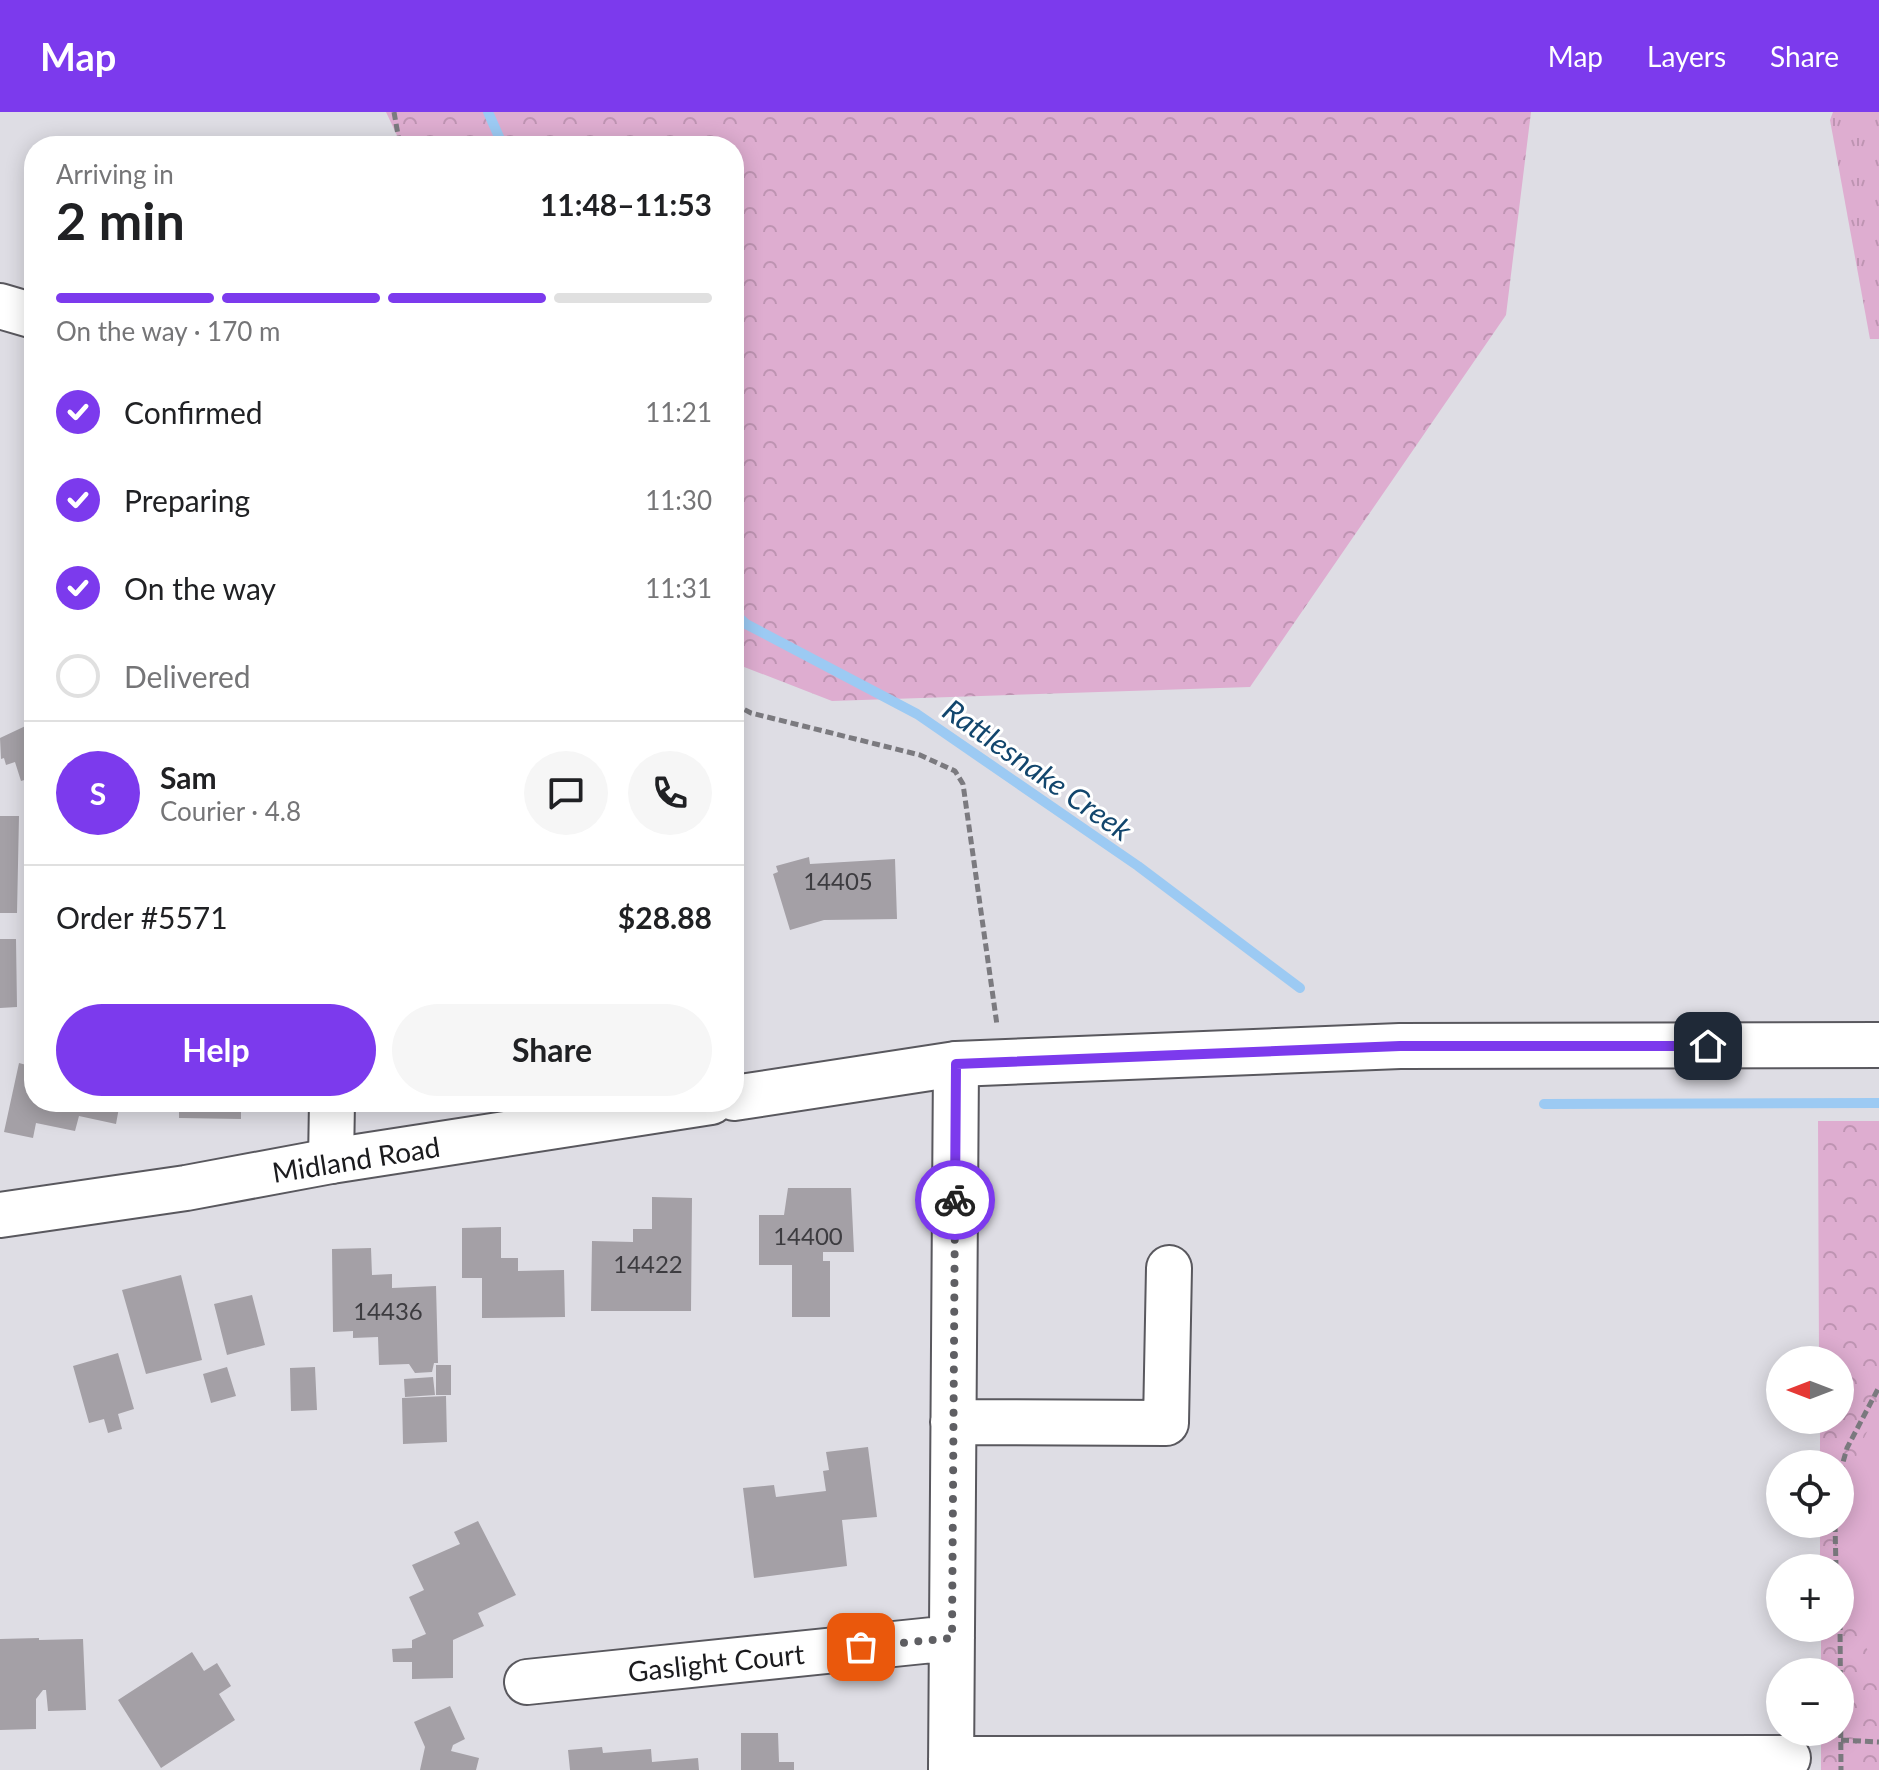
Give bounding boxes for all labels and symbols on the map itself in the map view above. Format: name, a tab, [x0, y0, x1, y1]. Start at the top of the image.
water label: Rattlesnake Creek	[937, 691, 1140, 848]
house number: 14405	[803, 866, 873, 895]
pin	[1674, 1012, 1742, 1080]
street label: Midland Road	[270, 1129, 442, 1189]
courier	[915, 1160, 995, 1240]
house number: 14400	[773, 1221, 843, 1250]
house number: 14422	[613, 1249, 683, 1278]
house number: 14436	[353, 1296, 423, 1325]
north arrow	[1766, 1346, 1854, 1434]
pin	[827, 1613, 895, 1681]
street label: Gaslight Court	[626, 1636, 806, 1688]

